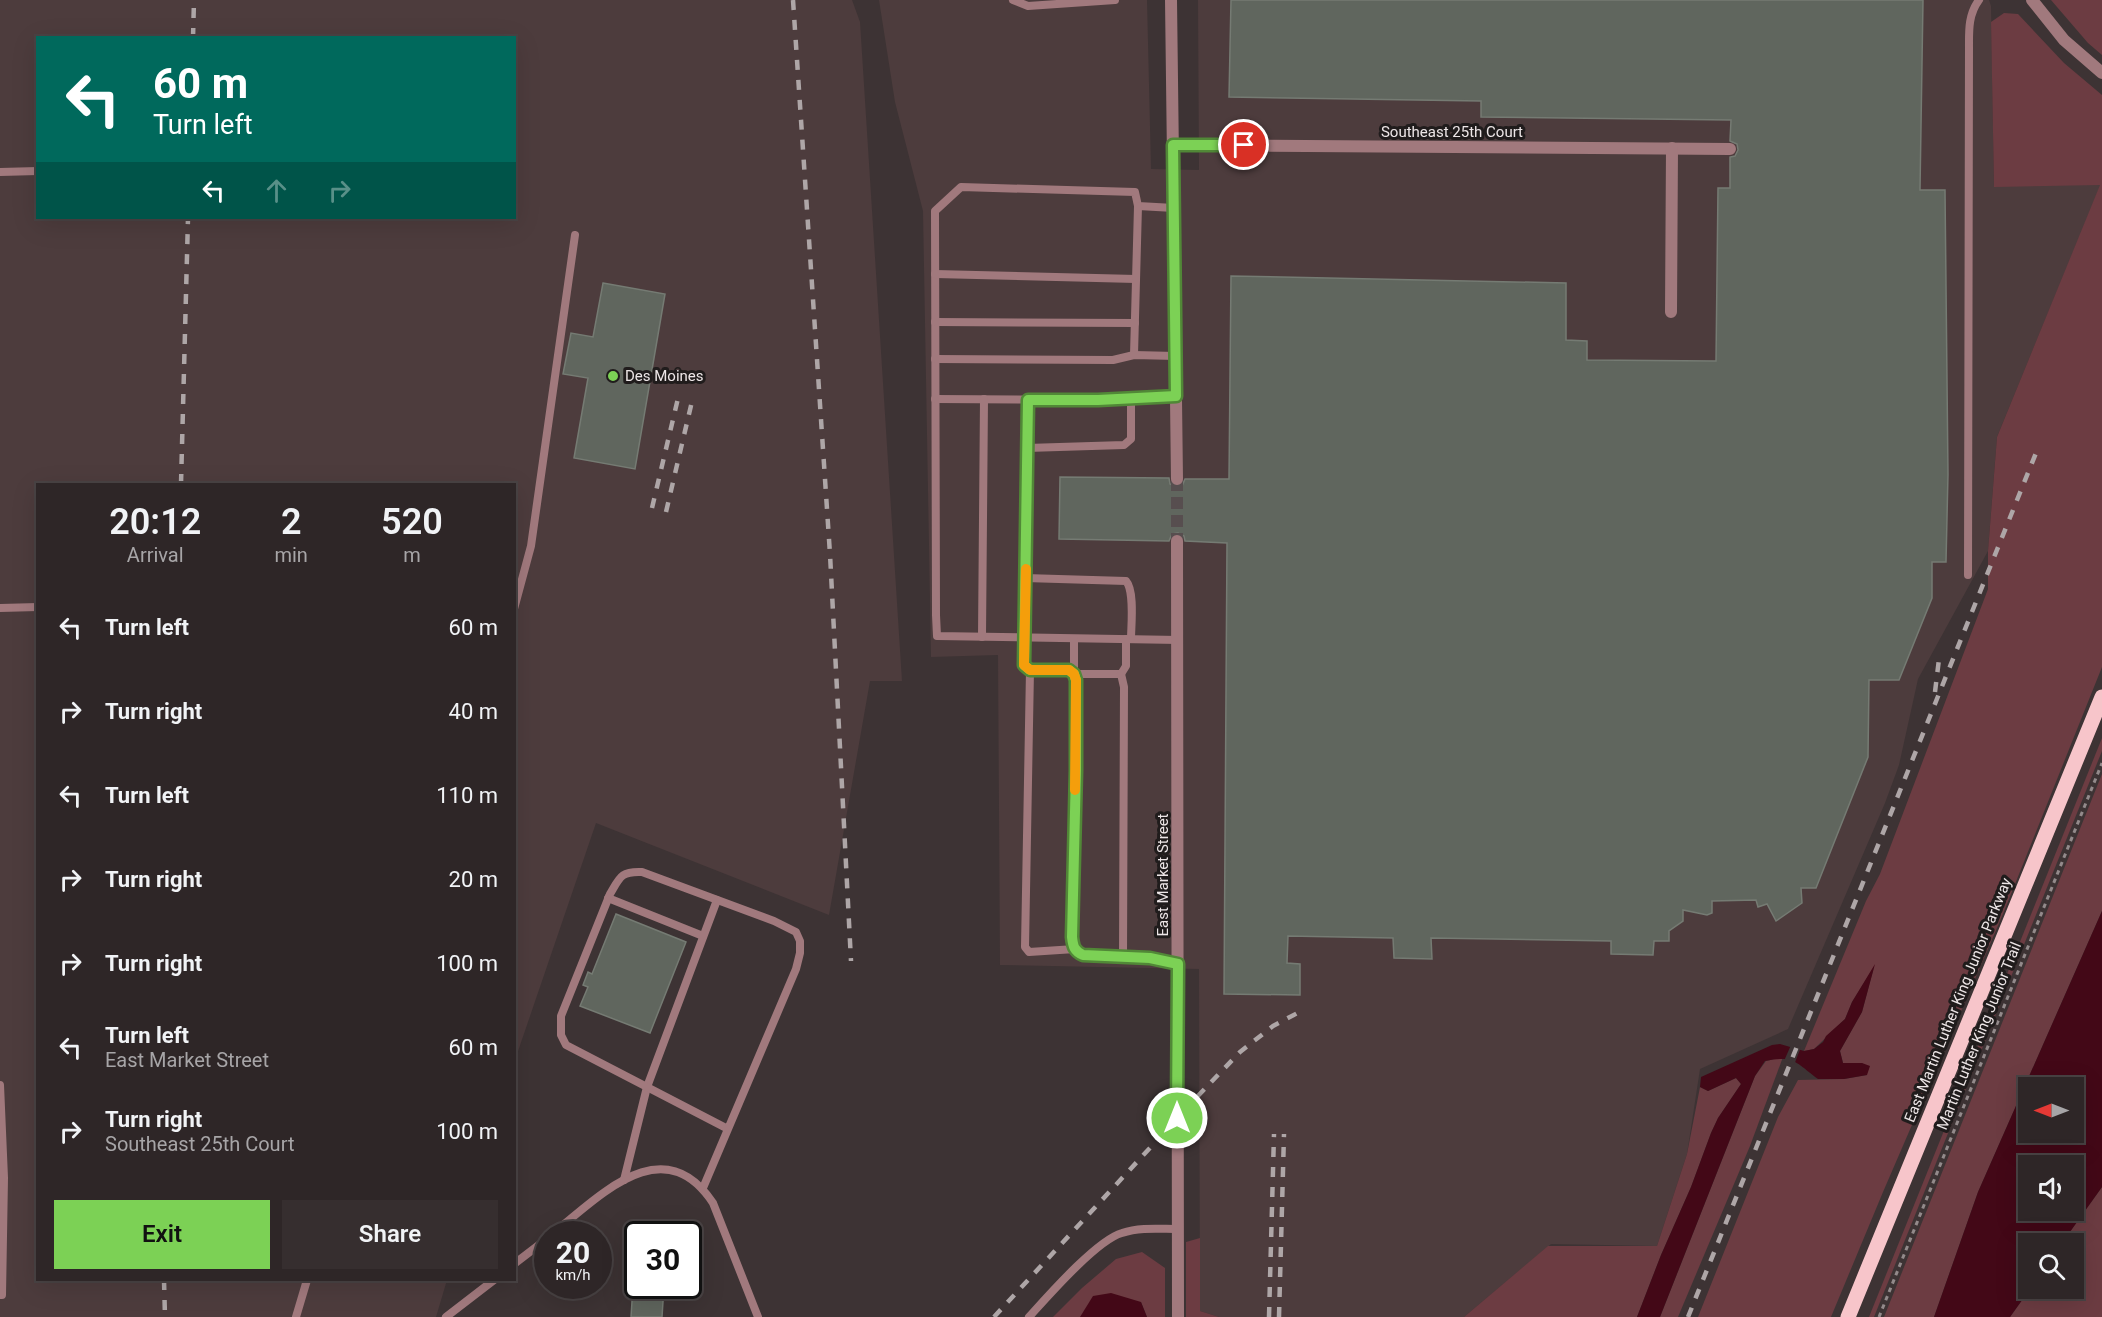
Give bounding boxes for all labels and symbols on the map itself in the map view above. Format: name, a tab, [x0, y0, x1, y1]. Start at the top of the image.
pin	[1218, 119, 1269, 170]
street label: Southeast 25th Court	[1381, 123, 1523, 141]
place label: Des Moines	[625, 367, 704, 385]
marker: Des Moines	[606, 369, 620, 383]
street label: East Market Street	[1154, 813, 1172, 937]
street label: East Martin Luther King Junior Parkway	[1901, 875, 2015, 1125]
street label: Martin Luther King Junior Trail	[1933, 939, 2025, 1133]
north arrow	[2018, 1077, 2084, 1143]
position arrow	[1145, 1086, 1209, 1150]
speed limit sign: 30	[624, 1221, 702, 1299]

